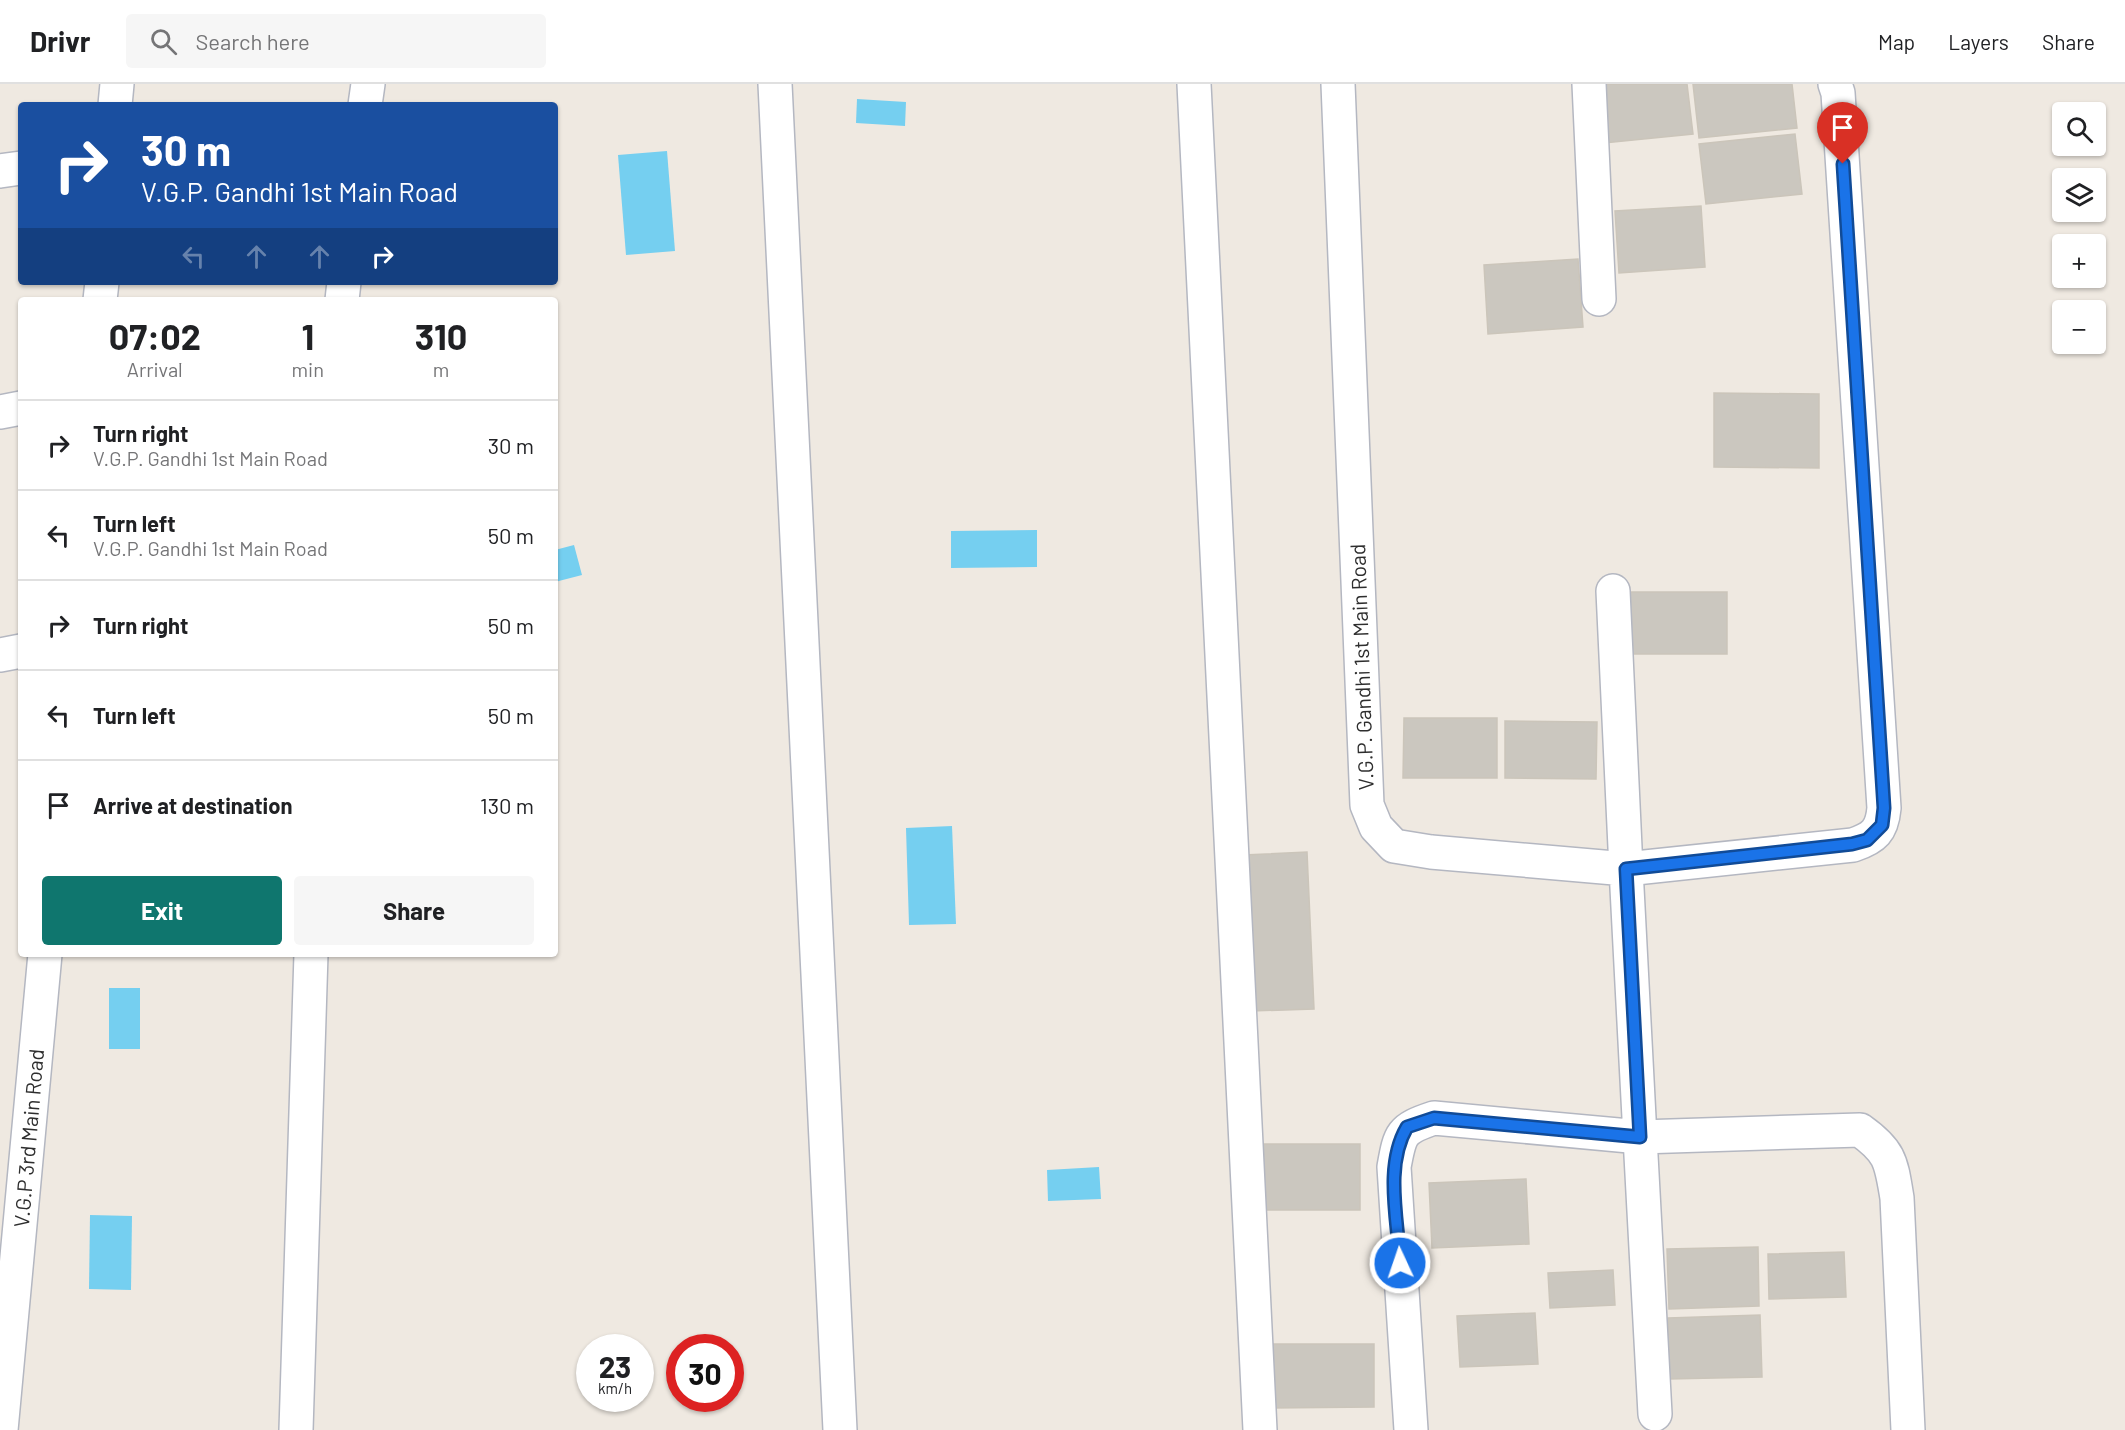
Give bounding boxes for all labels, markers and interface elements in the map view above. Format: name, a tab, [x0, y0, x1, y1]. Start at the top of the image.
search box	[126, 14, 546, 68]
text: Drivr	[30, 24, 90, 58]
icon: search	[147, 25, 180, 58]
text: Search here	[195, 28, 310, 54]
text: Map	[1878, 29, 1915, 54]
text: Layers	[1948, 29, 2009, 54]
text: Share	[2042, 29, 2095, 54]
pin	[1817, 102, 1868, 164]
map controls	[2052, 102, 2106, 354]
button: search	[2052, 102, 2106, 156]
icon: arrive	[1826, 111, 1859, 144]
text: 30 m	[141, 124, 231, 174]
icon: right	[42, 126, 120, 204]
button: layers	[2052, 168, 2106, 222]
text: V.G.P. Gandhi 1st Main Road	[141, 175, 458, 207]
button: +	[2052, 234, 2106, 288]
icon: left	[177, 240, 210, 273]
icon: ahead	[240, 240, 273, 273]
icon: ahead	[303, 240, 336, 273]
icon: right	[366, 240, 399, 273]
button: −	[2052, 300, 2106, 354]
text: 07:02	[109, 314, 201, 357]
text: 1	[301, 314, 314, 357]
text: 310	[415, 314, 467, 357]
text: Arrival	[127, 357, 183, 381]
text: min	[292, 357, 324, 381]
text: m	[433, 357, 449, 381]
text: Turn right	[93, 420, 188, 446]
icon: right	[42, 429, 75, 462]
text: 30 m	[488, 432, 534, 458]
text: V.G.P. Gandhi 1st Main Road	[93, 446, 328, 470]
text: Turn left	[93, 510, 176, 536]
icon: left	[42, 519, 75, 552]
text: 50 m	[488, 522, 534, 548]
text: V.G.P. Gandhi 1st Main Road	[93, 536, 328, 560]
street label: V.G.P. Gandhi 1st Main Road	[1344, 543, 1378, 791]
icon: right	[42, 609, 75, 642]
text: Turn right	[93, 612, 188, 638]
text: 50 m	[488, 612, 534, 638]
icon: left	[42, 699, 75, 732]
text: Turn left	[93, 702, 176, 728]
text: 50 m	[488, 702, 534, 728]
icon: arrive	[42, 789, 75, 822]
text: Arrive at destination	[93, 792, 292, 818]
text: 130 m	[480, 792, 534, 818]
button: Exit	[42, 876, 282, 945]
button: Share	[294, 876, 534, 945]
street label: V.G.P 3rd Main Road	[8, 1048, 48, 1228]
position arrow	[1368, 1231, 1432, 1295]
speed limit sign: 30	[666, 1334, 744, 1412]
text: 23	[599, 1348, 631, 1384]
text: km/h	[598, 1379, 632, 1397]

